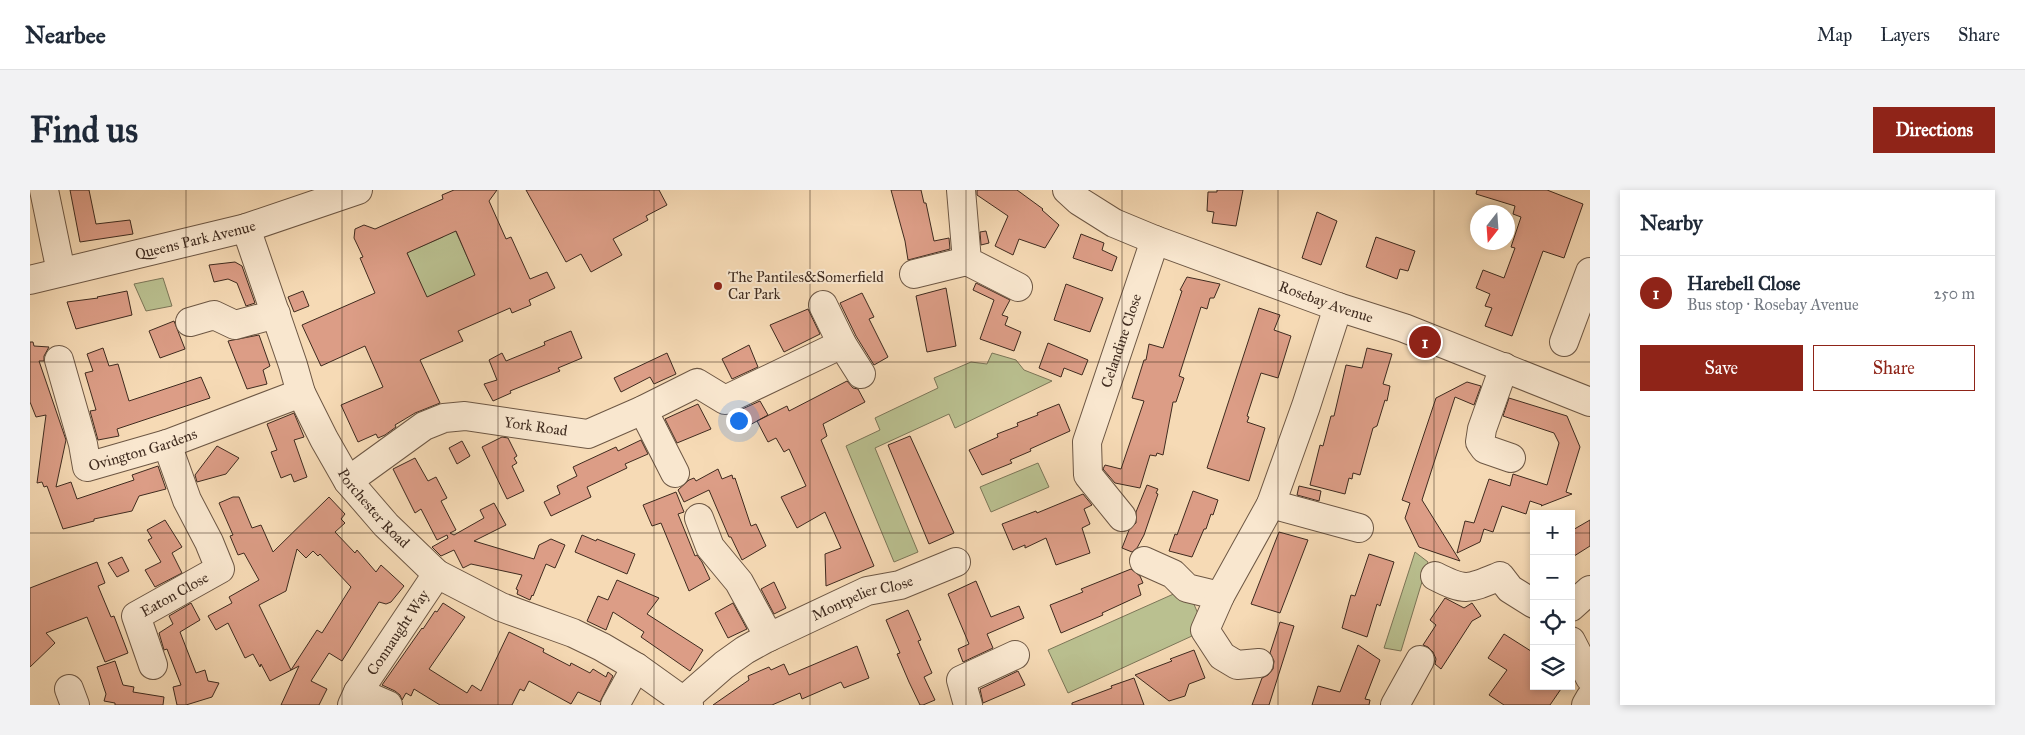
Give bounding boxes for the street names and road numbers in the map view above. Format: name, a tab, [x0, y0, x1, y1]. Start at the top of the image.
street label: Queens Park Avenue	[133, 216, 258, 263]
street label: Rosebay Avenue	[1277, 277, 1375, 327]
street label: Celandine Close	[1097, 291, 1145, 390]
street label: York Road	[503, 413, 569, 440]
street label: Ovington Gardens	[86, 424, 199, 475]
street label: Porchester Road	[334, 465, 414, 552]
street label: Eaton Close	[137, 568, 212, 621]
street label: Montpelier Close	[809, 572, 916, 625]
street label: Connaught Way	[363, 585, 433, 679]

